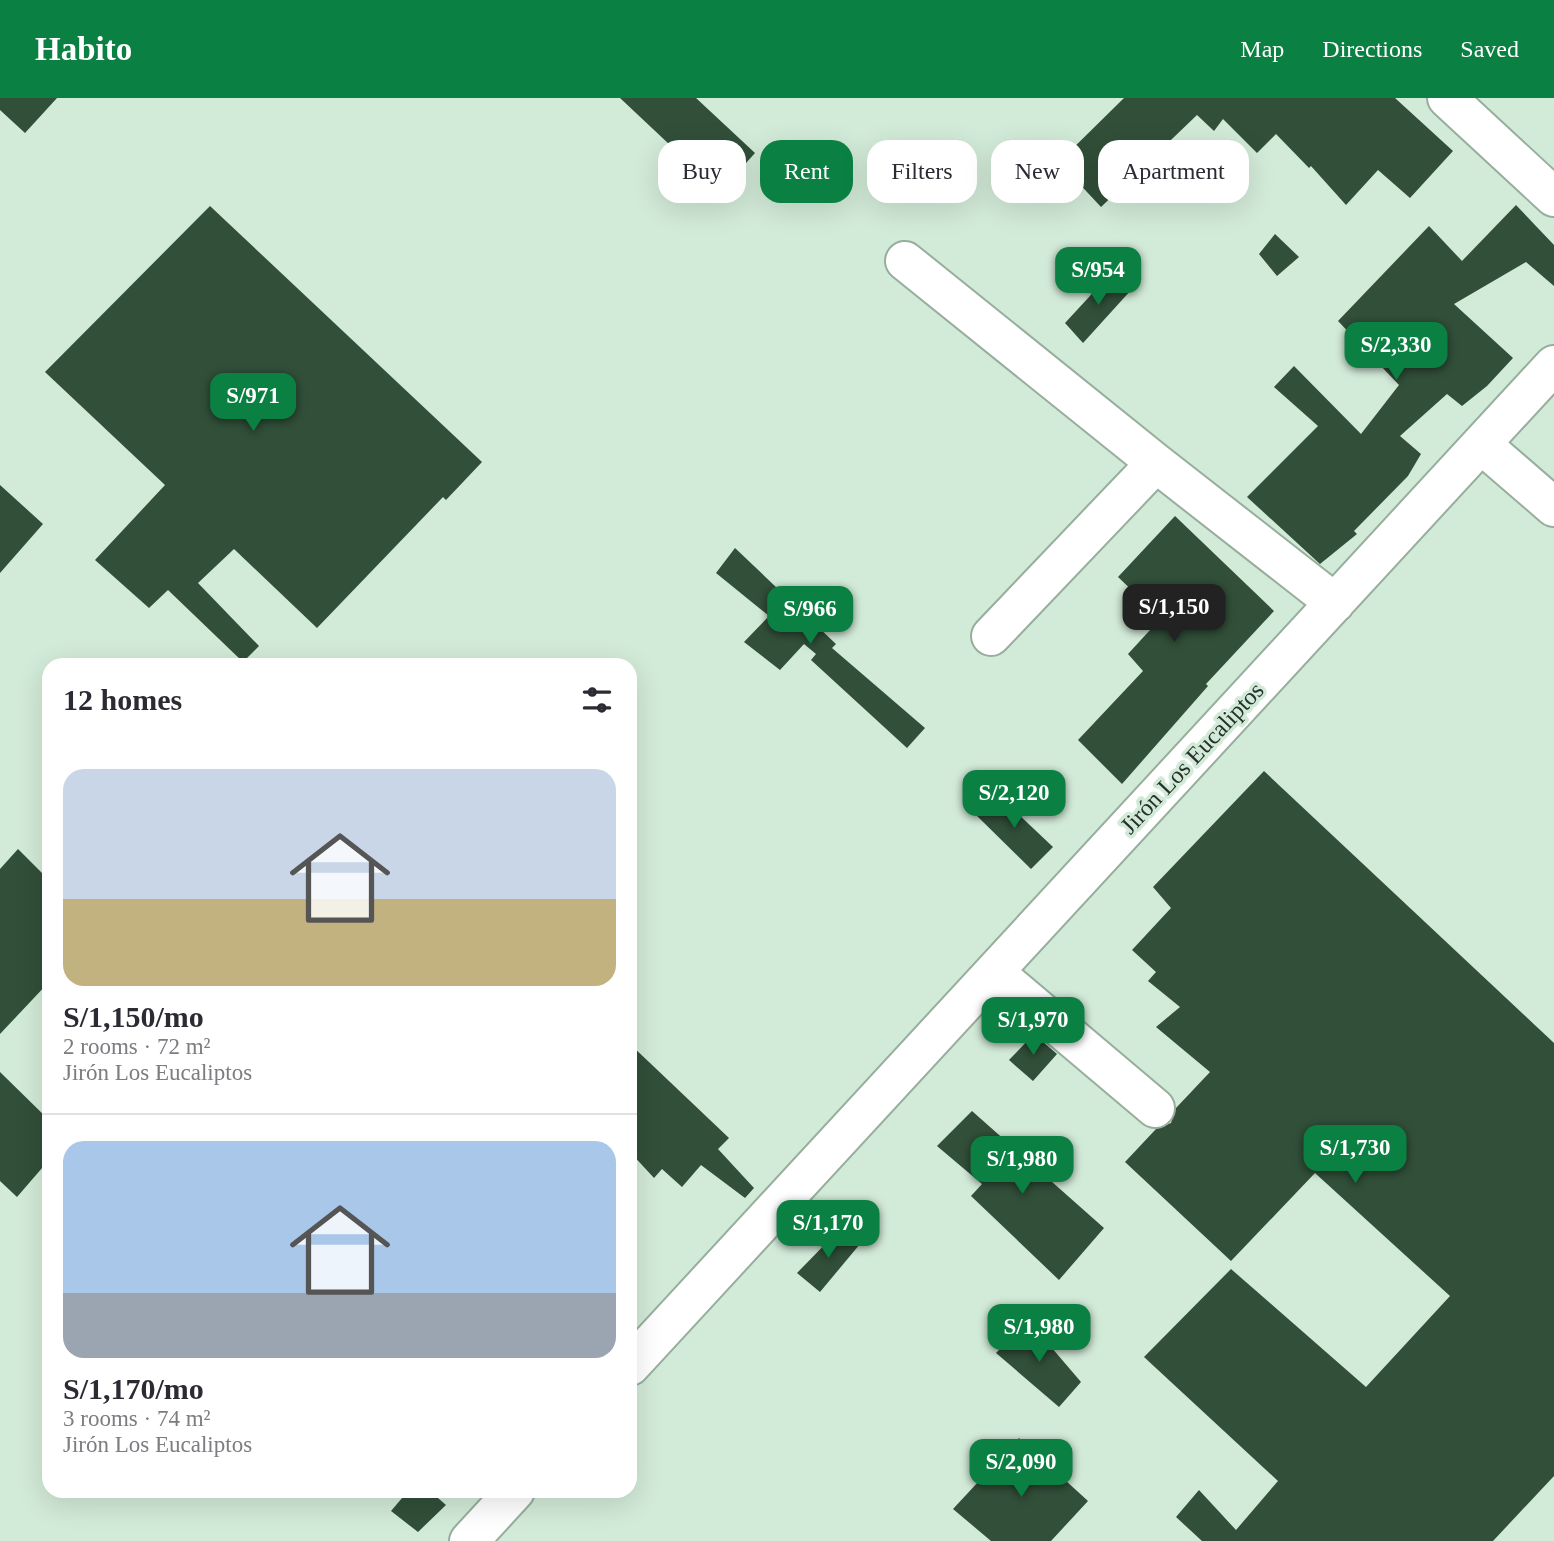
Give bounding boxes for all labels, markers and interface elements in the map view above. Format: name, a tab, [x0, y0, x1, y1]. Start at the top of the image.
text: Habito	[35, 31, 132, 67]
text: Map	[1240, 36, 1284, 62]
text: Directions	[1322, 36, 1422, 62]
text: Saved	[1460, 36, 1519, 62]
chip: Buy	[658, 140, 746, 203]
chip: Rent	[760, 140, 853, 203]
chip: Filters	[867, 140, 977, 203]
chip: New	[991, 140, 1084, 203]
chip: Apartment	[1098, 140, 1249, 203]
pin: S/954	[1049, 248, 1147, 307]
text: S/954	[1071, 257, 1125, 282]
pin: S/2,330	[1331, 322, 1461, 382]
text: S/2,330	[1361, 332, 1431, 357]
pin: S/971	[204, 374, 302, 433]
text: S/971	[226, 383, 280, 408]
pin: S/1,150	[1109, 584, 1239, 644]
pin: S/966	[761, 587, 859, 646]
text: S/1,150	[1139, 594, 1209, 619]
text: S/966	[783, 596, 837, 621]
street label: Jirón Los Eucaliptos	[1115, 677, 1269, 839]
icon: filters	[578, 681, 616, 719]
text: 12 homes	[63, 683, 182, 716]
pin: S/2,120	[949, 770, 1079, 830]
text: S/2,120	[979, 780, 1049, 805]
icon: home	[277, 815, 403, 941]
pin: S/1,970	[968, 998, 1098, 1057]
text: S/1,150/mo	[63, 1000, 204, 1033]
text: S/1,970	[998, 1007, 1068, 1032]
text: 2 rooms · 72 m²	[63, 1034, 210, 1059]
text: Jirón Los Eucaliptos	[63, 1060, 252, 1085]
pin: S/1,730	[1290, 1126, 1420, 1185]
text: S/1,730	[1320, 1135, 1390, 1160]
pin: S/1,980	[957, 1136, 1087, 1196]
text: S/1,980	[987, 1146, 1057, 1171]
icon: home	[277, 1187, 403, 1313]
pin: S/1,170	[763, 1200, 893, 1260]
text: S/1,170	[793, 1210, 863, 1235]
pin: S/1,980	[974, 1304, 1104, 1364]
text: S/1,980	[1004, 1314, 1074, 1339]
text: S/1,170/mo	[63, 1372, 204, 1405]
text: 3 rooms · 74 m²	[63, 1406, 210, 1431]
text: Jirón Los Eucaliptos	[63, 1432, 252, 1457]
pin: S/2,090	[956, 1440, 1086, 1499]
text: S/2,090	[986, 1449, 1056, 1474]

